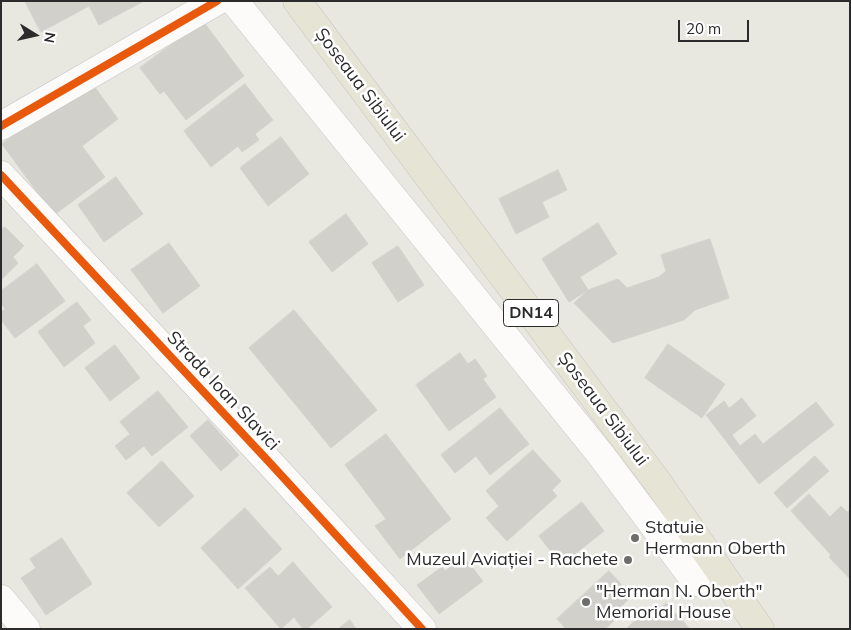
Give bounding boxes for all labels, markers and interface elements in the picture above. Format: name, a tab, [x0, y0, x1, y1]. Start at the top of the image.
north arrow	[10, 10, 60, 60]
scale bar	[681, 10, 752, 42]
text: 20 m	[686, 19, 721, 38]
street label: Șoseaua Sibiului	[310, 24, 410, 146]
text: N	[40, 31, 60, 44]
road number: DN14	[504, 300, 558, 326]
street label: Strada Ioan Slavici	[162, 327, 284, 455]
street label: Șoseaua Sibiului	[553, 348, 653, 470]
place label: Statuie Hermann Oberth	[645, 517, 786, 560]
marker: Statuie Hermann Oberth	[629, 532, 641, 544]
place label: Muzeul Aviației - Rachete	[406, 549, 618, 571]
marker: Muzeul Aviației - Rachete	[622, 554, 634, 566]
place label: "Herman N. Oberth" Memorial House	[596, 581, 763, 624]
marker: "Herman N. Oberth" Memorial House	[580, 596, 592, 608]

